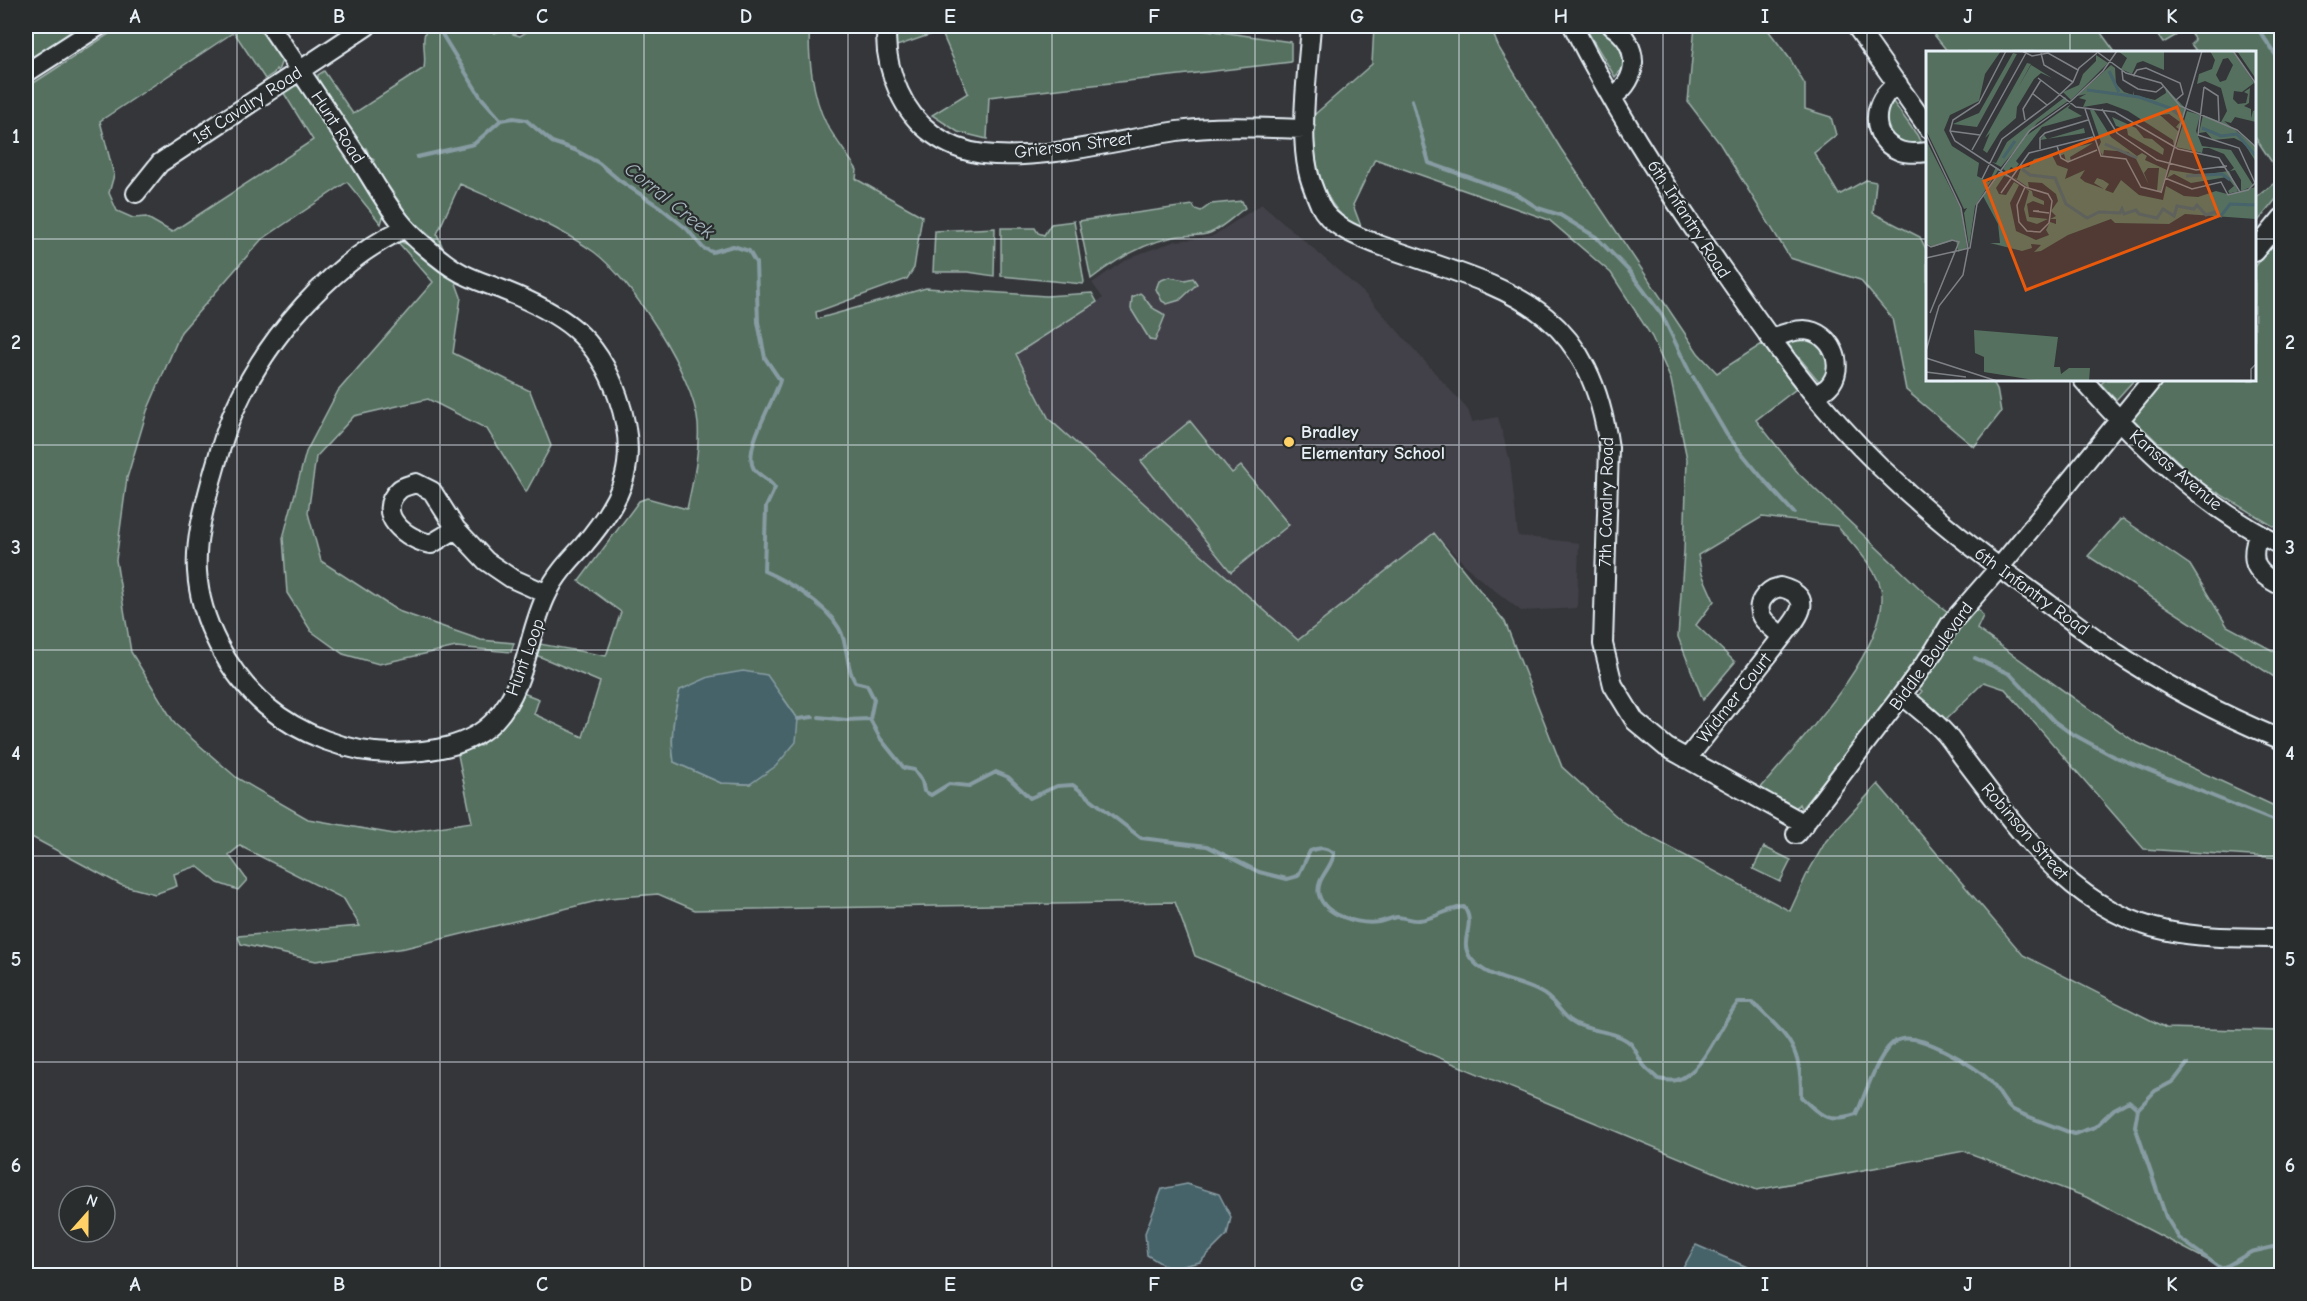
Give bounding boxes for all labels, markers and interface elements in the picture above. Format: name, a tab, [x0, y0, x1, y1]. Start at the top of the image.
text: A	[129, 5, 141, 28]
text: B	[333, 5, 345, 28]
text: C	[536, 5, 548, 28]
text: D	[740, 5, 752, 28]
text: E	[944, 5, 956, 28]
text: F	[1148, 5, 1160, 28]
text: G	[1350, 5, 1364, 28]
text: H	[1554, 5, 1568, 28]
text: I	[1761, 5, 1769, 28]
text: J	[1963, 5, 1973, 28]
text: K	[2166, 5, 2178, 28]
inset map	[1926, 51, 2256, 381]
street label: 1st Cavalry Road	[188, 62, 306, 149]
street label: Hunt Road	[306, 87, 369, 167]
text: 1	[12, 125, 20, 148]
text: 1	[2286, 125, 2294, 148]
street label: Grierson Street	[1013, 128, 1134, 163]
street label: 6th Infantry Road	[1643, 156, 1735, 282]
water label: Corral Creek	[620, 157, 719, 244]
text: 2	[11, 331, 21, 354]
text: 2	[2285, 331, 2295, 354]
place label: Bradley Elementary School	[1301, 422, 1445, 464]
street label: Kansas Avenue	[2125, 426, 2226, 515]
marker: Bradley Elementary School	[1282, 435, 1296, 449]
street label: 7th Cavalry Road	[1595, 437, 1618, 567]
text: 3	[11, 536, 21, 559]
text: 3	[2285, 536, 2295, 559]
street label: 6th Infantry Road	[1970, 543, 2093, 640]
street label: Biddle Boulevard	[1885, 598, 1978, 715]
street label: Hunt Loop	[502, 616, 549, 699]
street label: Widmer Court	[1693, 648, 1777, 747]
text: 4	[11, 742, 21, 765]
text: 4	[2285, 742, 2295, 765]
street label: Robinson Street	[1977, 779, 2073, 885]
text: 5	[11, 948, 21, 971]
text: 5	[2285, 948, 2295, 971]
text: 6	[11, 1154, 21, 1177]
text: 6	[2285, 1154, 2295, 1177]
north arrow	[57, 1184, 117, 1244]
text: N	[84, 1191, 100, 1211]
text: A	[129, 1273, 141, 1296]
text: B	[333, 1273, 345, 1296]
text: C	[536, 1273, 548, 1296]
text: D	[740, 1273, 752, 1296]
text: E	[944, 1273, 956, 1296]
text: F	[1148, 1273, 1160, 1296]
text: G	[1350, 1273, 1364, 1296]
text: H	[1554, 1273, 1568, 1296]
text: I	[1761, 1273, 1769, 1296]
text: J	[1963, 1273, 1973, 1296]
text: K	[2166, 1273, 2178, 1296]

